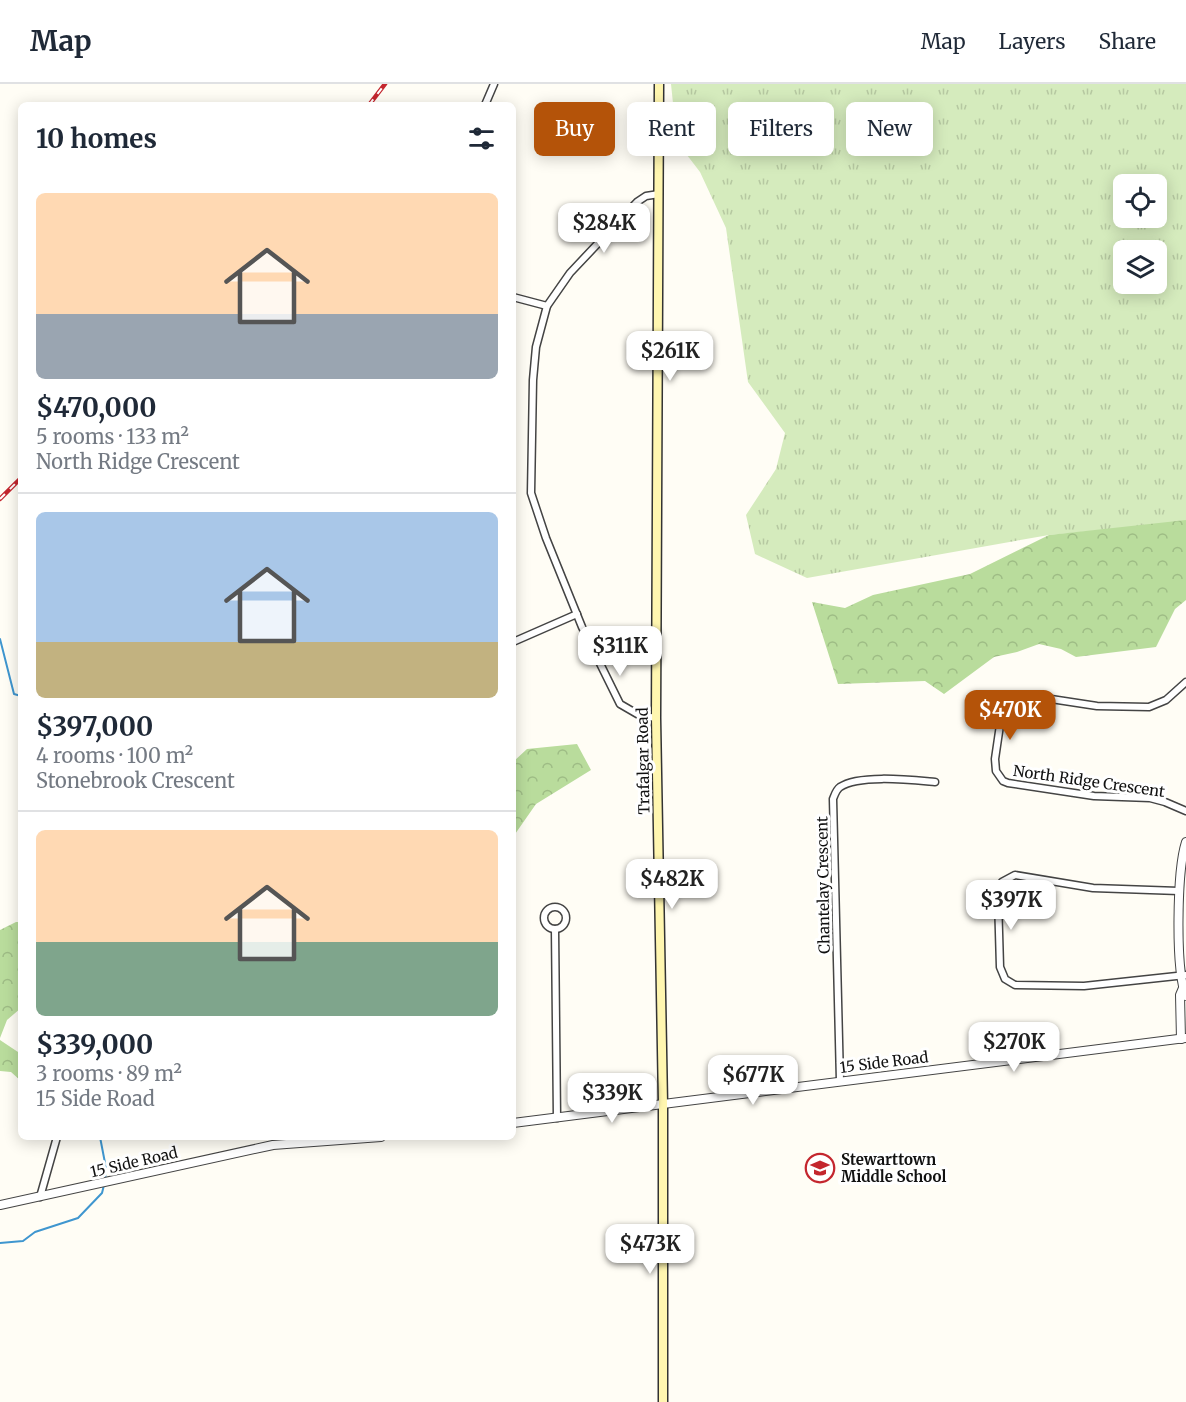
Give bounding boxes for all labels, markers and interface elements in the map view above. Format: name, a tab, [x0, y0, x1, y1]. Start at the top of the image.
text: Map	[30, 23, 92, 59]
text: Map	[921, 28, 966, 55]
text: Layers	[999, 28, 1066, 55]
text: Share	[1099, 28, 1156, 55]
chip: Buy	[534, 102, 615, 156]
chip: Rent	[627, 102, 716, 156]
chip: Filters	[728, 102, 834, 156]
chip: New	[846, 102, 933, 156]
text: 10 homes	[36, 122, 157, 155]
icon: filters	[465, 122, 498, 155]
map controls	[1113, 174, 1167, 294]
button: locate	[1113, 174, 1167, 228]
pin: $284K	[562, 203, 646, 254]
text: $284K	[572, 210, 636, 235]
icon: home	[213, 232, 321, 340]
button: layers	[1113, 240, 1167, 294]
pin: $261K	[628, 331, 712, 382]
text: $261K	[640, 338, 700, 363]
text: $470,000	[36, 391, 157, 424]
text: 5 rooms · 133 m²	[36, 424, 189, 449]
text: North Ridge Crescent	[36, 449, 240, 474]
icon: home	[213, 551, 321, 659]
pin: $311K	[578, 626, 662, 677]
text: $311K	[592, 633, 648, 658]
pin: $470K	[968, 690, 1052, 741]
text: $470K	[979, 697, 1041, 722]
street label: Trafalgar Road	[633, 707, 653, 815]
text: $397,000	[36, 710, 153, 743]
text: 4 rooms · 100 m²	[36, 743, 193, 768]
street label: North Ridge Crescent	[1012, 761, 1166, 801]
text: Stonebrook Crescent	[36, 768, 235, 793]
street label: Chantelay Crescent	[812, 816, 834, 954]
pin: $482K	[630, 859, 714, 910]
text: $482K	[640, 866, 704, 891]
icon: home	[213, 869, 321, 977]
pin: $397K	[969, 880, 1053, 931]
text: $397K	[980, 887, 1042, 912]
pin: $270K	[972, 1022, 1056, 1073]
text: $339,000	[36, 1028, 153, 1061]
text: $270K	[983, 1029, 1045, 1054]
street label: 15 Side Road	[839, 1047, 929, 1077]
pin: $677K	[711, 1055, 795, 1106]
text: 3 rooms · 89 m²	[36, 1061, 182, 1086]
text: $677K	[722, 1062, 784, 1087]
pin: $339K	[570, 1073, 654, 1124]
text: $339K	[582, 1080, 642, 1105]
text: 15 Side Road	[36, 1086, 155, 1111]
street label: 15 Side Road	[88, 1143, 180, 1181]
place label: Stewarttown Middle School	[841, 1150, 946, 1186]
school or university icon: Stewarttown Middle School	[804, 1152, 836, 1184]
pin: $473K	[608, 1224, 692, 1275]
text: $473K	[619, 1231, 681, 1256]

